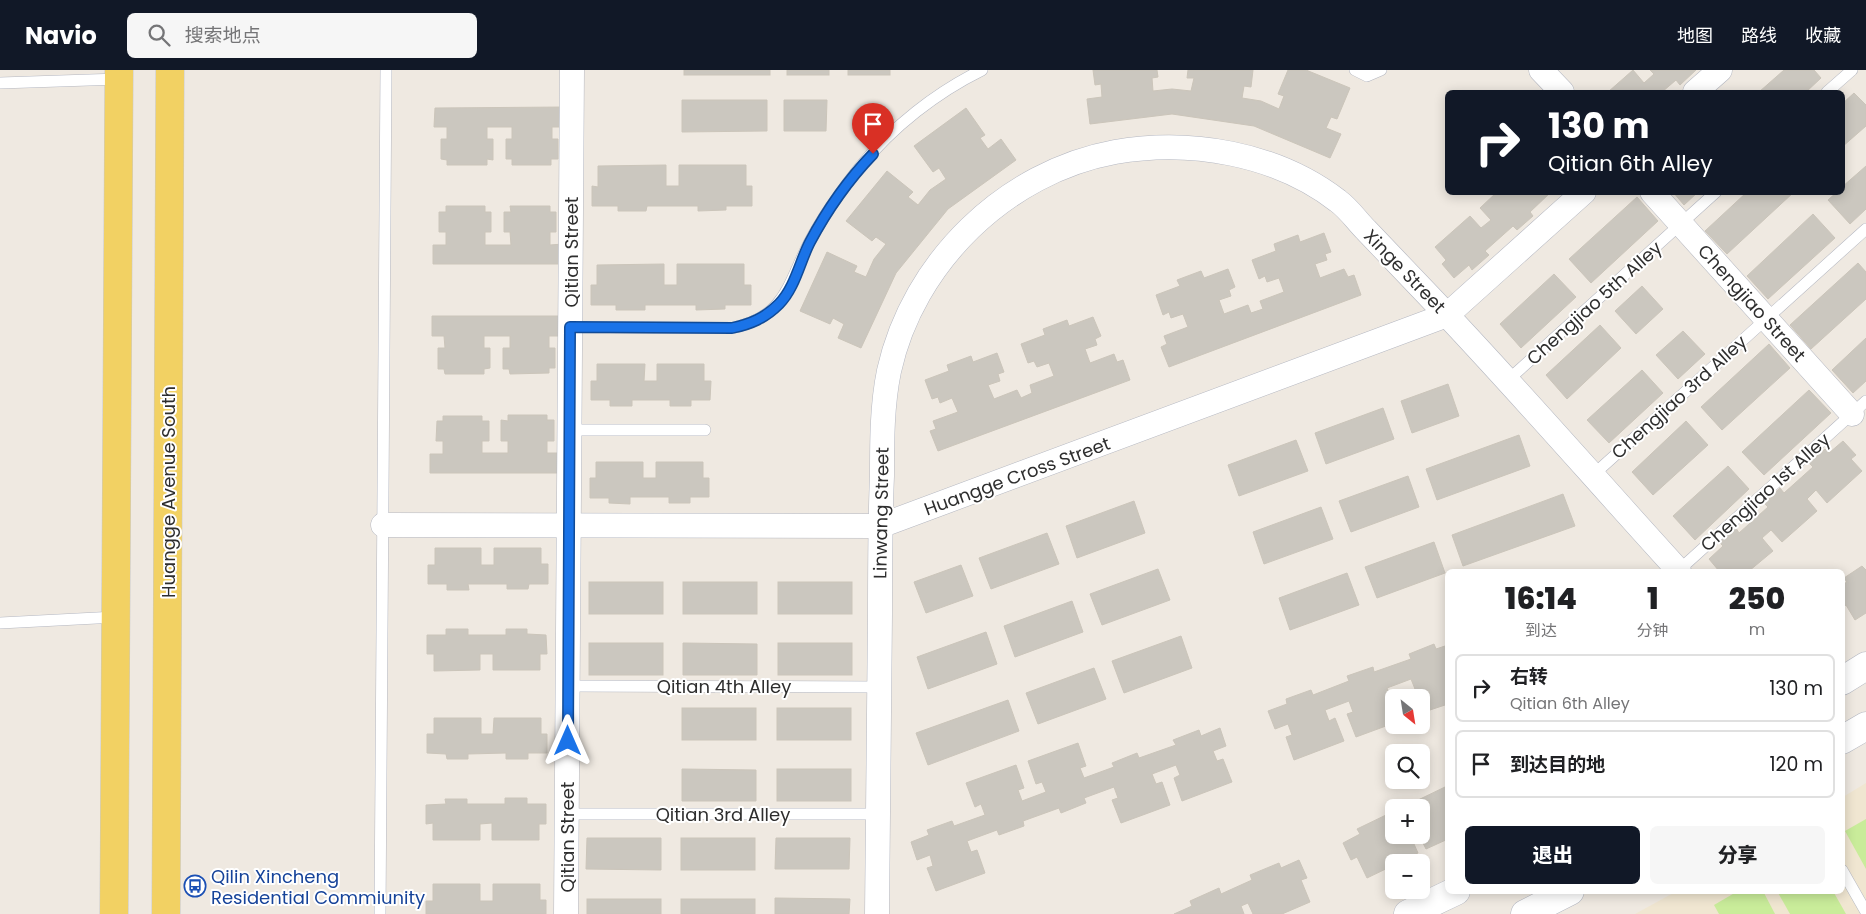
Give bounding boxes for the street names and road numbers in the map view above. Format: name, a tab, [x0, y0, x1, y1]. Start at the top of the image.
street label: Qitian Street	[559, 197, 584, 307]
street label: Xinge Street	[1359, 223, 1451, 319]
street label: Chengjiao 5th Alley	[1521, 235, 1667, 371]
street label: Chengjiao Street	[1692, 239, 1812, 367]
street label: Chengjiao 3rd Alley	[1606, 329, 1752, 465]
street label: Huangge Avenue South	[156, 386, 181, 598]
street label: Chengjiao 1st Alley	[1695, 427, 1835, 557]
street label: Huangge Cross Street	[920, 431, 1114, 521]
street label: Linwang Street	[867, 447, 895, 579]
street label: Qitian 4th Alley	[657, 674, 791, 699]
street label: Qitian Street	[555, 782, 580, 892]
street label: Qitian 3rd Alley	[656, 802, 790, 827]

